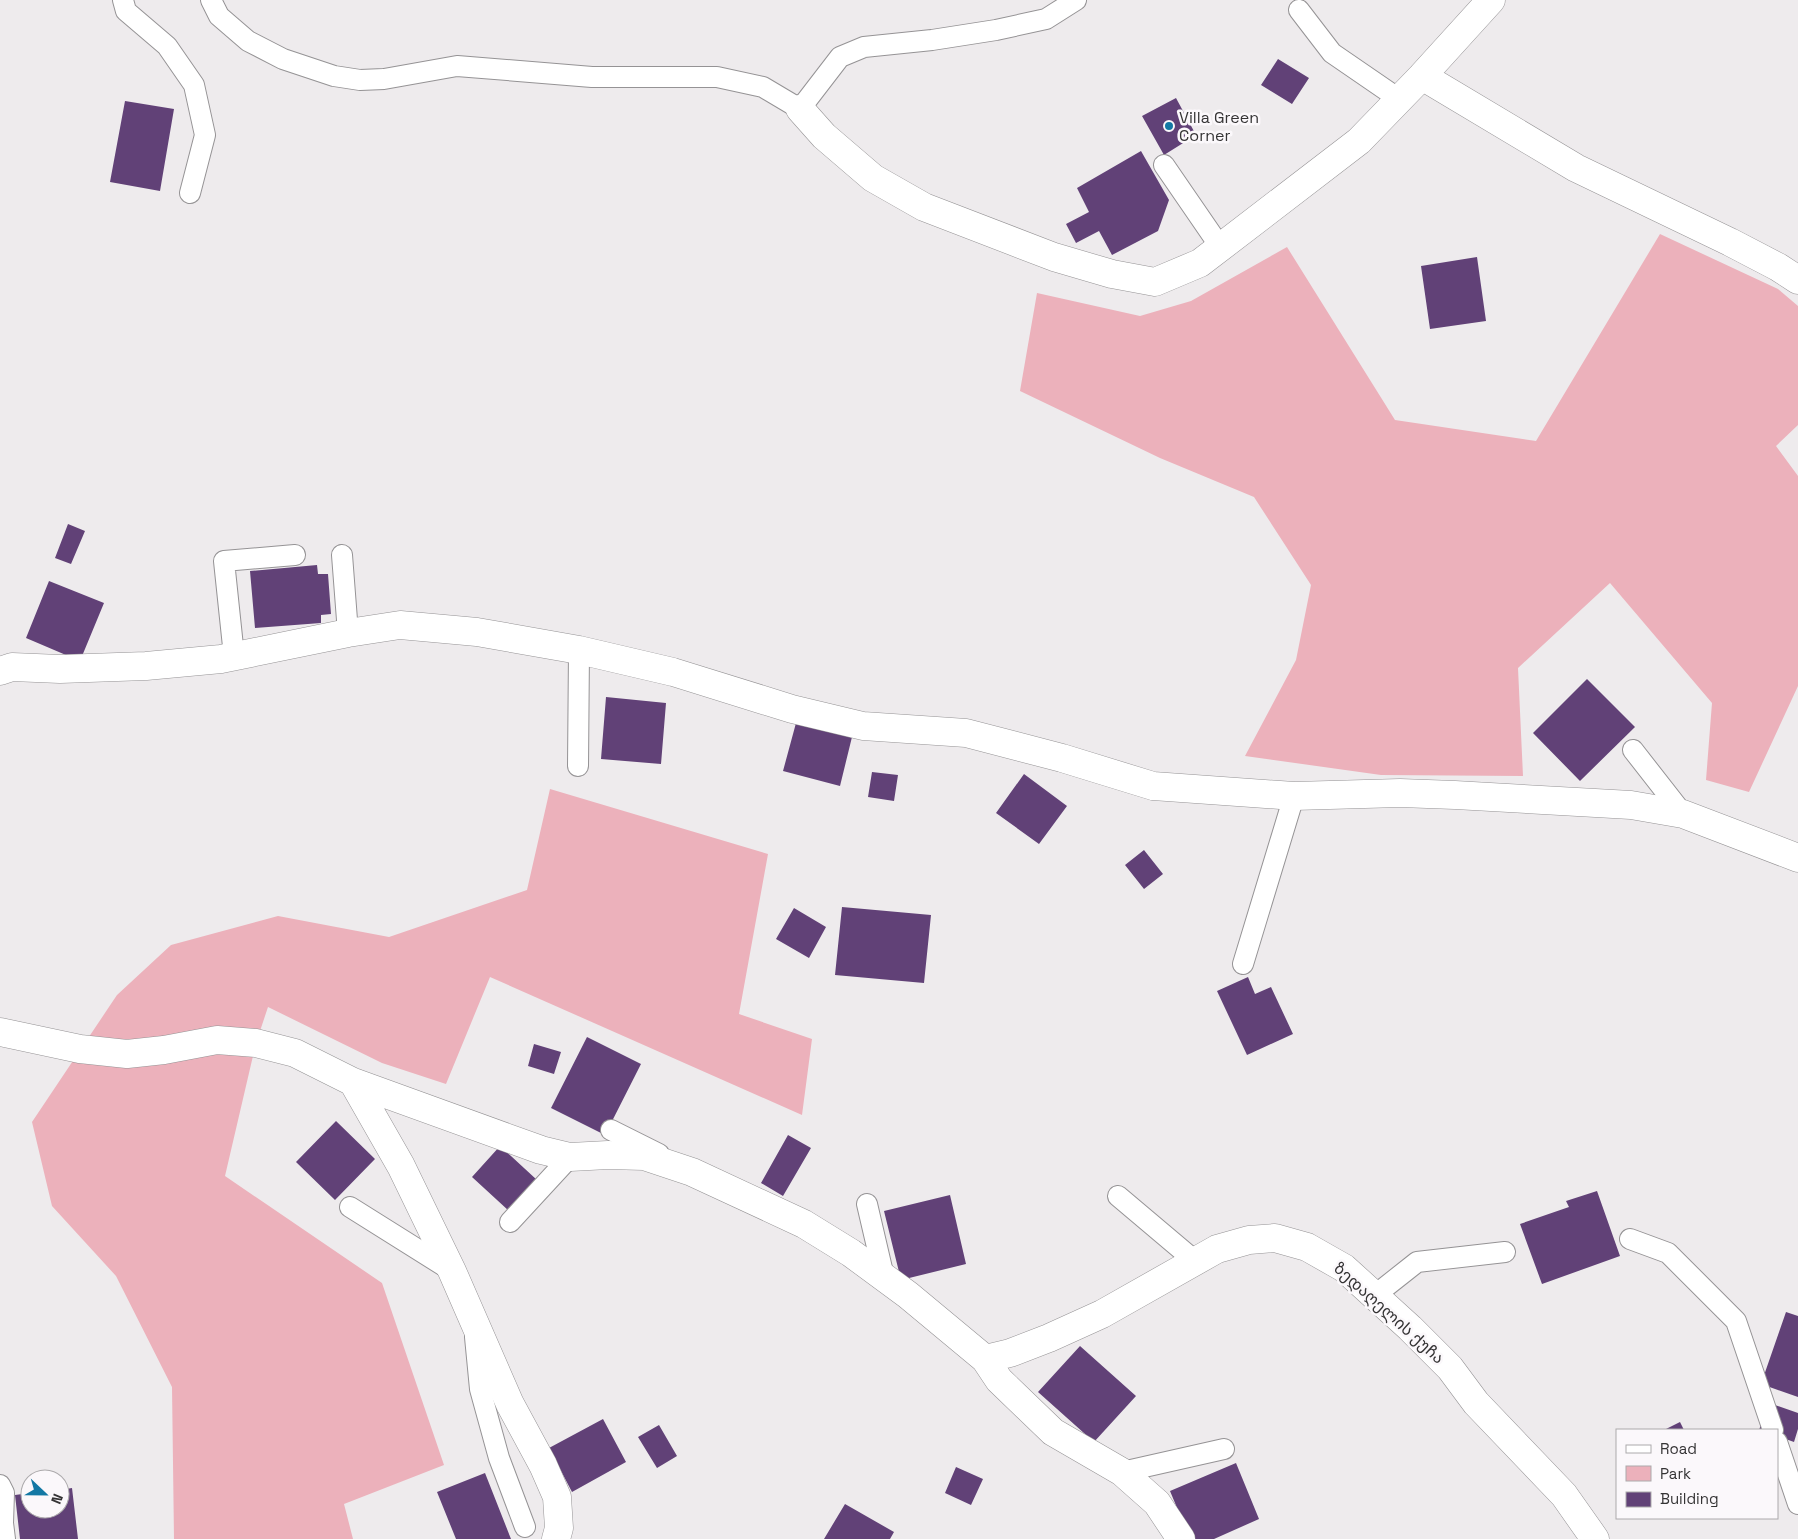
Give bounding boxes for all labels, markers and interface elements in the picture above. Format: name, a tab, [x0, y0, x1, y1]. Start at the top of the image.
place label: Villa Green Corner	[1179, 107, 1259, 146]
marker: Villa Green Corner	[1163, 120, 1175, 132]
street label: ზედაღელის ქუჩა	[1329, 1258, 1449, 1368]
legend	[1616, 1429, 1778, 1519]
text: Road	[1660, 1439, 1697, 1458]
text: Park	[1660, 1464, 1691, 1483]
north arrow	[20, 1469, 70, 1519]
text: Building	[1660, 1489, 1719, 1508]
text: N	[47, 1491, 67, 1507]

